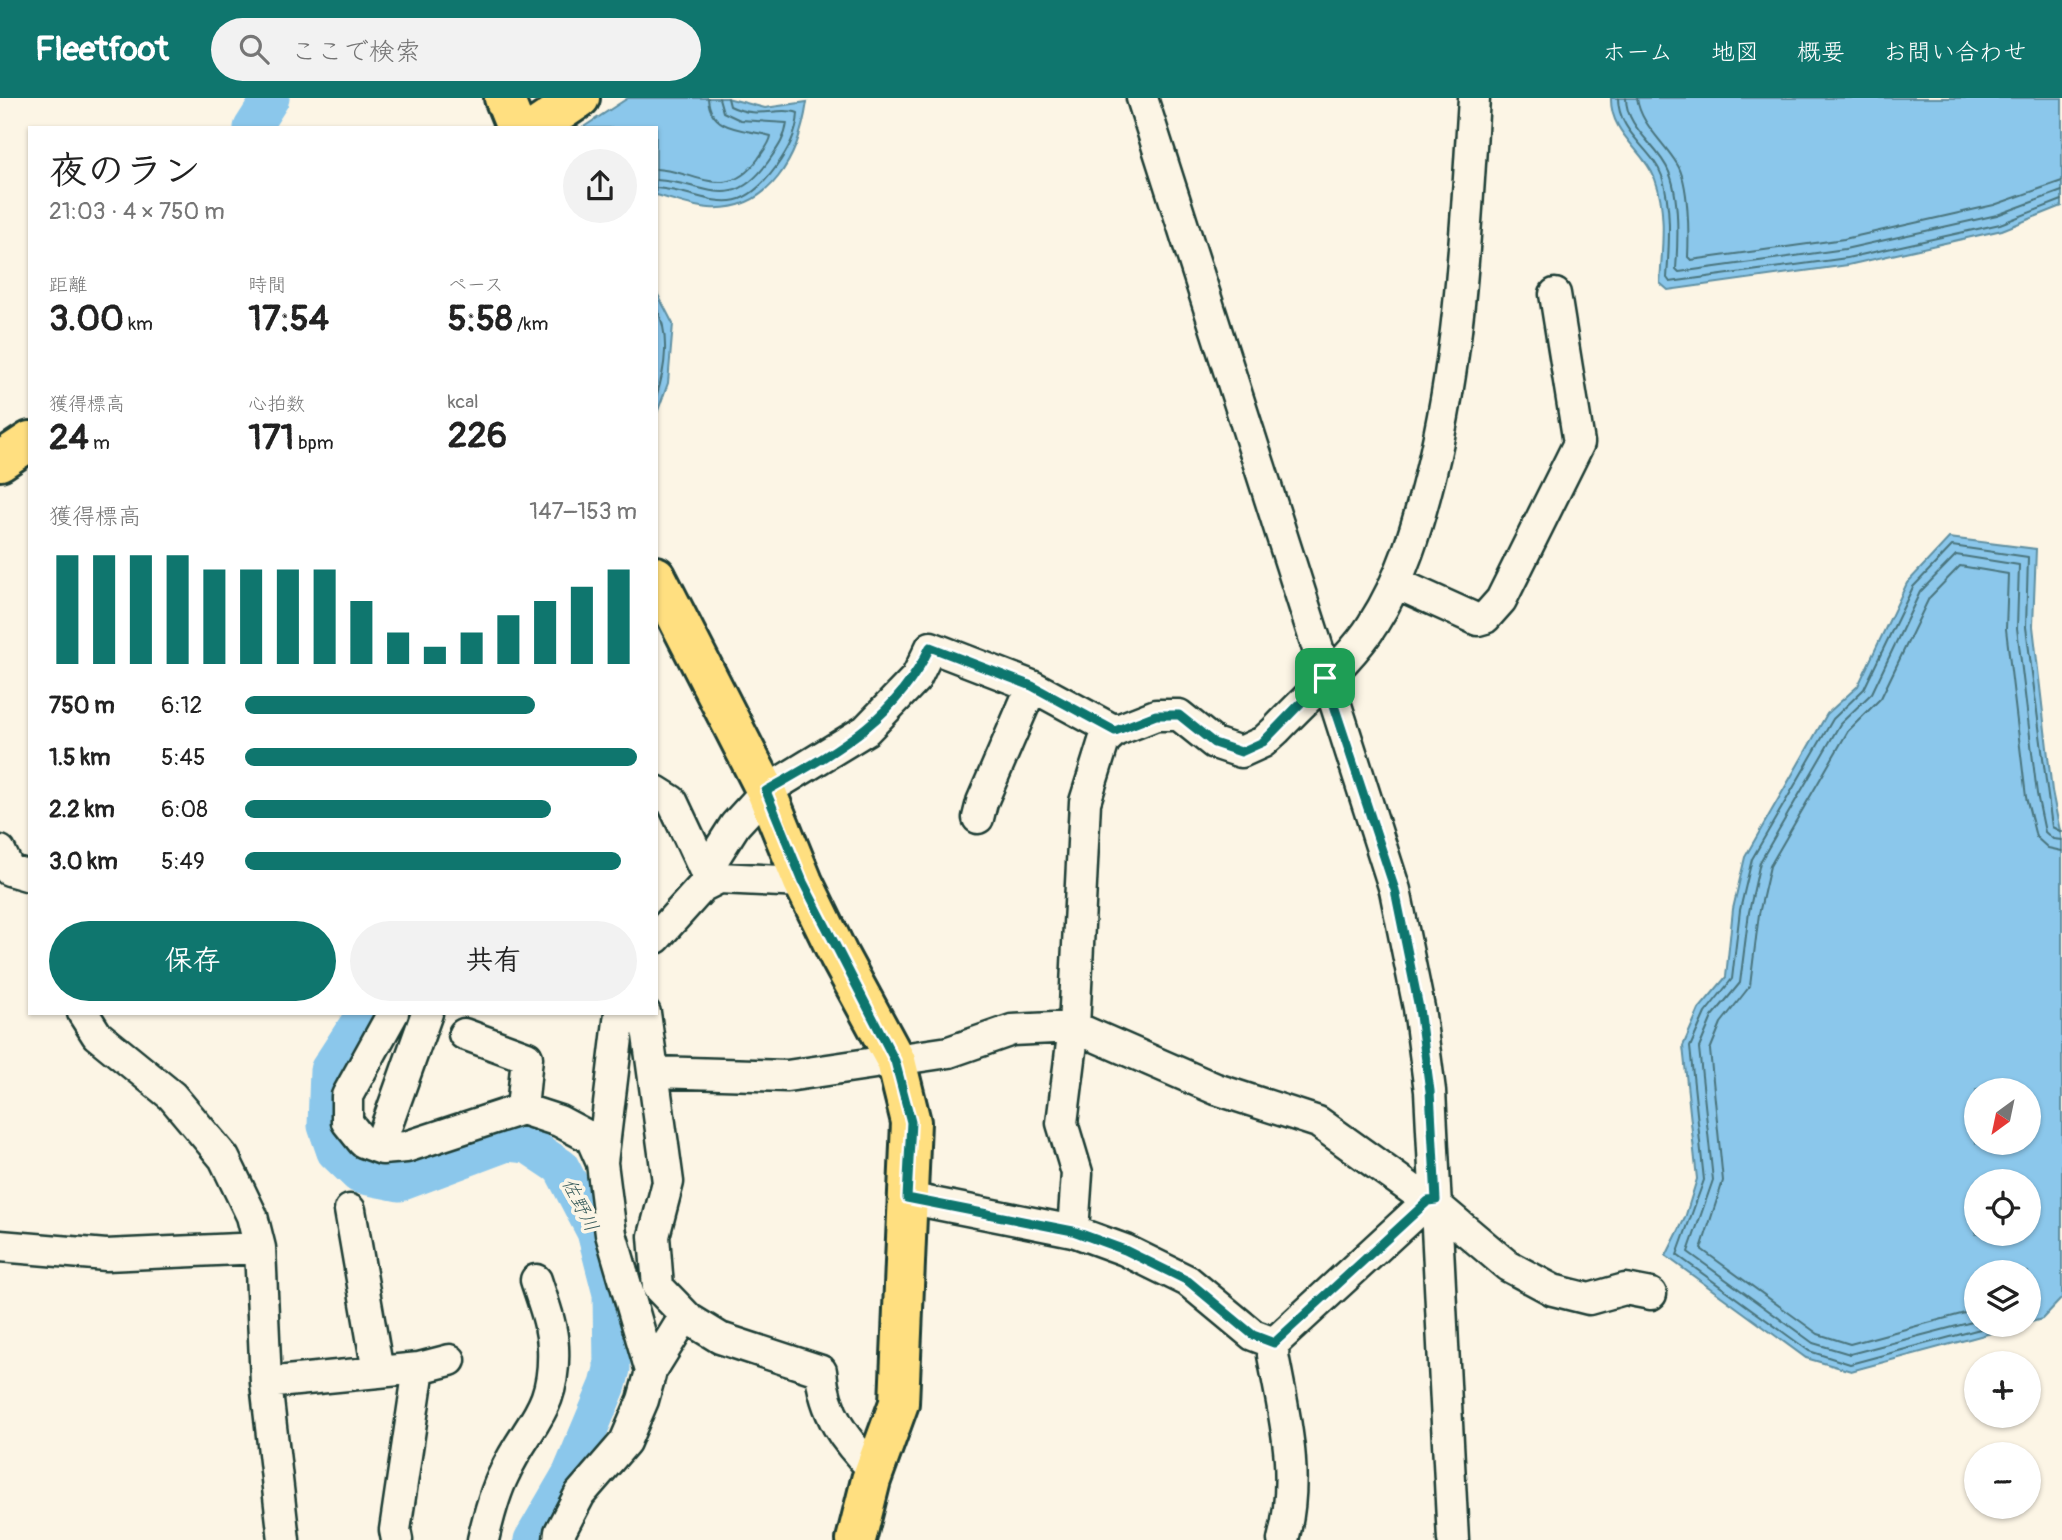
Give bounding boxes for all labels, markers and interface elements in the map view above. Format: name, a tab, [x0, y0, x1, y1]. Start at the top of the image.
search box	[211, 18, 701, 81]
text: Fleetfoot	[35, 29, 169, 70]
icon: search	[235, 30, 273, 68]
text: ここで検索	[291, 36, 421, 68]
text: ホーム	[1602, 38, 1673, 67]
text: 地図	[1711, 38, 1759, 67]
text: 概要	[1797, 38, 1845, 67]
text: お問い合わせ	[1883, 38, 2027, 67]
text: 夜のラン	[49, 147, 201, 195]
button: share	[563, 149, 637, 223]
text: 21:03 · 4 × 750 m	[49, 197, 225, 226]
text: 距離	[49, 273, 87, 297]
text: 時間	[248, 273, 286, 297]
text: ペース	[448, 273, 504, 297]
text: 3.00	[49, 297, 124, 341]
text: 17:54	[248, 297, 329, 341]
text: 5:58	[448, 297, 513, 341]
text: km	[124, 312, 153, 336]
text: /km	[513, 312, 548, 336]
text: kcal	[448, 390, 479, 414]
text: 獲得標高	[49, 392, 125, 416]
text: 心拍数	[248, 392, 305, 416]
text: 226	[448, 414, 507, 458]
text: 24	[49, 416, 89, 460]
text: 171	[248, 416, 294, 460]
text: m	[89, 431, 110, 455]
text: bpm	[294, 431, 334, 455]
text: 147–153 m	[529, 497, 637, 526]
text: 獲得標高	[49, 502, 141, 531]
pin	[1295, 648, 1355, 708]
icon: arrive	[1306, 659, 1344, 697]
text: 750 m	[49, 691, 115, 720]
text: 6:12	[161, 691, 202, 720]
text: 1.5 km	[49, 743, 111, 772]
text: 5:45	[161, 743, 205, 772]
text: 2.2 km	[49, 795, 115, 824]
text: 6:08	[161, 795, 208, 824]
text: 3.0 km	[49, 847, 118, 876]
text: 5:49	[161, 847, 205, 876]
button: 保存	[49, 921, 336, 1001]
button: 共有	[350, 921, 637, 1001]
north arrow	[1964, 1078, 2040, 1155]
map controls	[1964, 1078, 2041, 1519]
button: locate	[1964, 1169, 2041, 1246]
water label: 佐野川	[556, 1174, 604, 1236]
button: layers	[1964, 1260, 2041, 1337]
button: +	[1964, 1351, 2041, 1428]
button: −	[1964, 1442, 2041, 1519]

